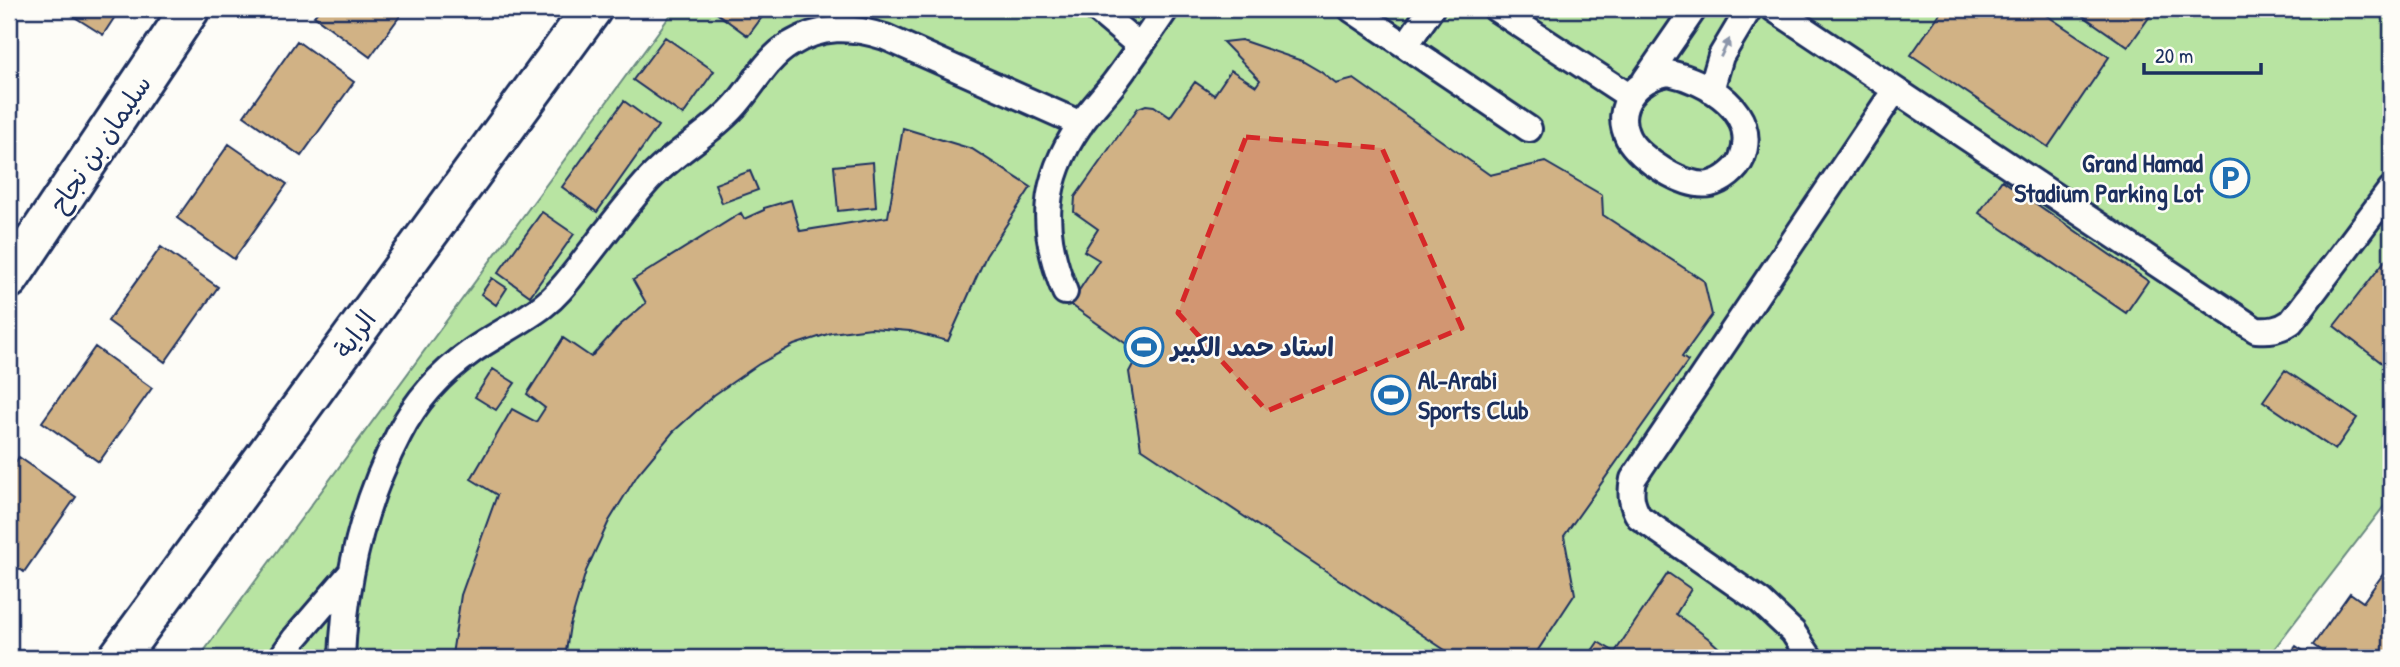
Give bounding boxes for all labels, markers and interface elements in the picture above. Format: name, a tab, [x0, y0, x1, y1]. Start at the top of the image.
scale bar	[2144, 32, 2262, 76]
one-way arrow	[1719, 37, 1731, 58]
text: 20 m	[2155, 41, 2193, 70]
street label: سليمان بن نجاح	[40, 68, 159, 220]
place label: Grand Hamad Stadium Parking Lot	[2014, 145, 2204, 211]
parking icon: Grand Hamad Stadium Parking Lot	[2209, 157, 2251, 199]
street label: الراية	[325, 303, 384, 365]
sports icon: استاد حمد الكبير	[1123, 326, 1165, 368]
place label: استاد حمد الكبير	[1168, 329, 1334, 364]
place label: Al-Arabi Sports Club	[1418, 362, 1529, 428]
sports icon: Al-Arabi Sports Club	[1370, 374, 1412, 416]

